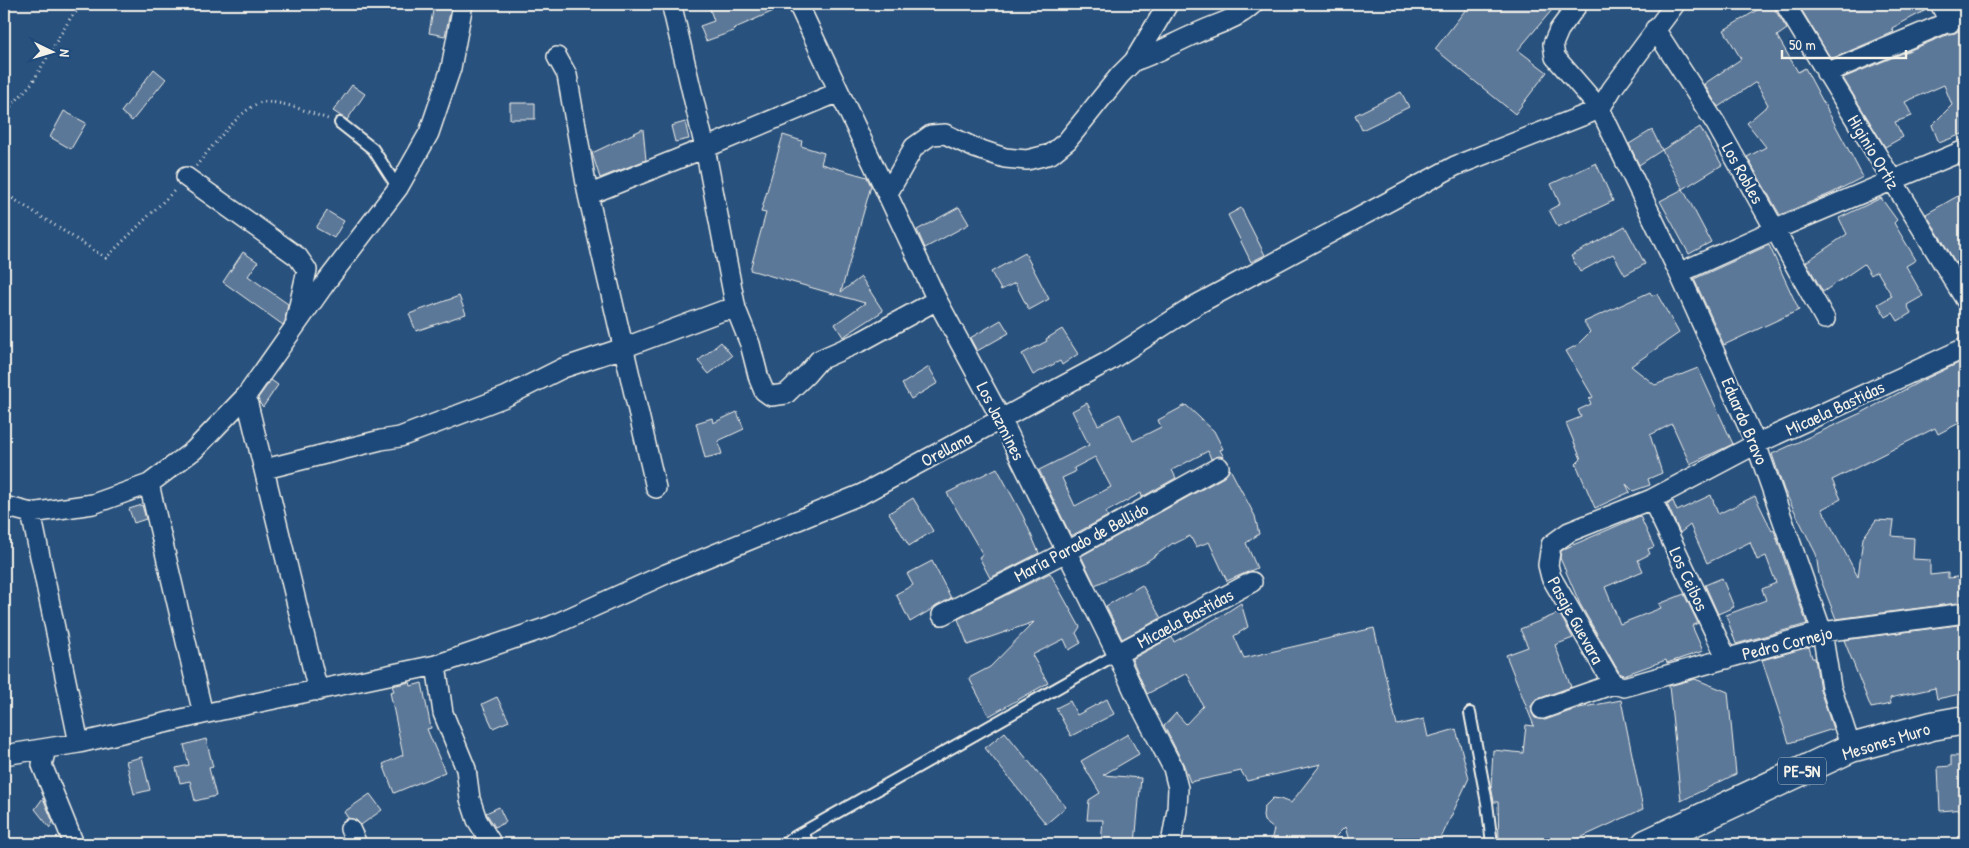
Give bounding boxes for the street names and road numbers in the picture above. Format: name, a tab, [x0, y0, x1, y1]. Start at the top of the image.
street label: Higinio Ortiz	[1842, 110, 1906, 194]
street label: Los Robles	[1716, 138, 1770, 208]
street label: Eduardo Bravo	[1715, 374, 1775, 468]
street label: Micaela Bastidas	[1782, 374, 1888, 442]
street label: Los Jazmines	[971, 377, 1031, 465]
street label: Orellana	[916, 425, 976, 473]
street label: María Parado de Bellido	[1009, 496, 1153, 588]
street label: Los Ceibos	[1663, 543, 1715, 615]
street label: Pasaje Guevara	[1542, 572, 1610, 668]
street label: Micaela Bastidas	[1132, 582, 1238, 654]
street label: Pedro Cornejo	[1739, 620, 1835, 666]
street label: Mesones Muro	[1839, 716, 1933, 766]
road number: PE-5N	[1778, 758, 1826, 784]

